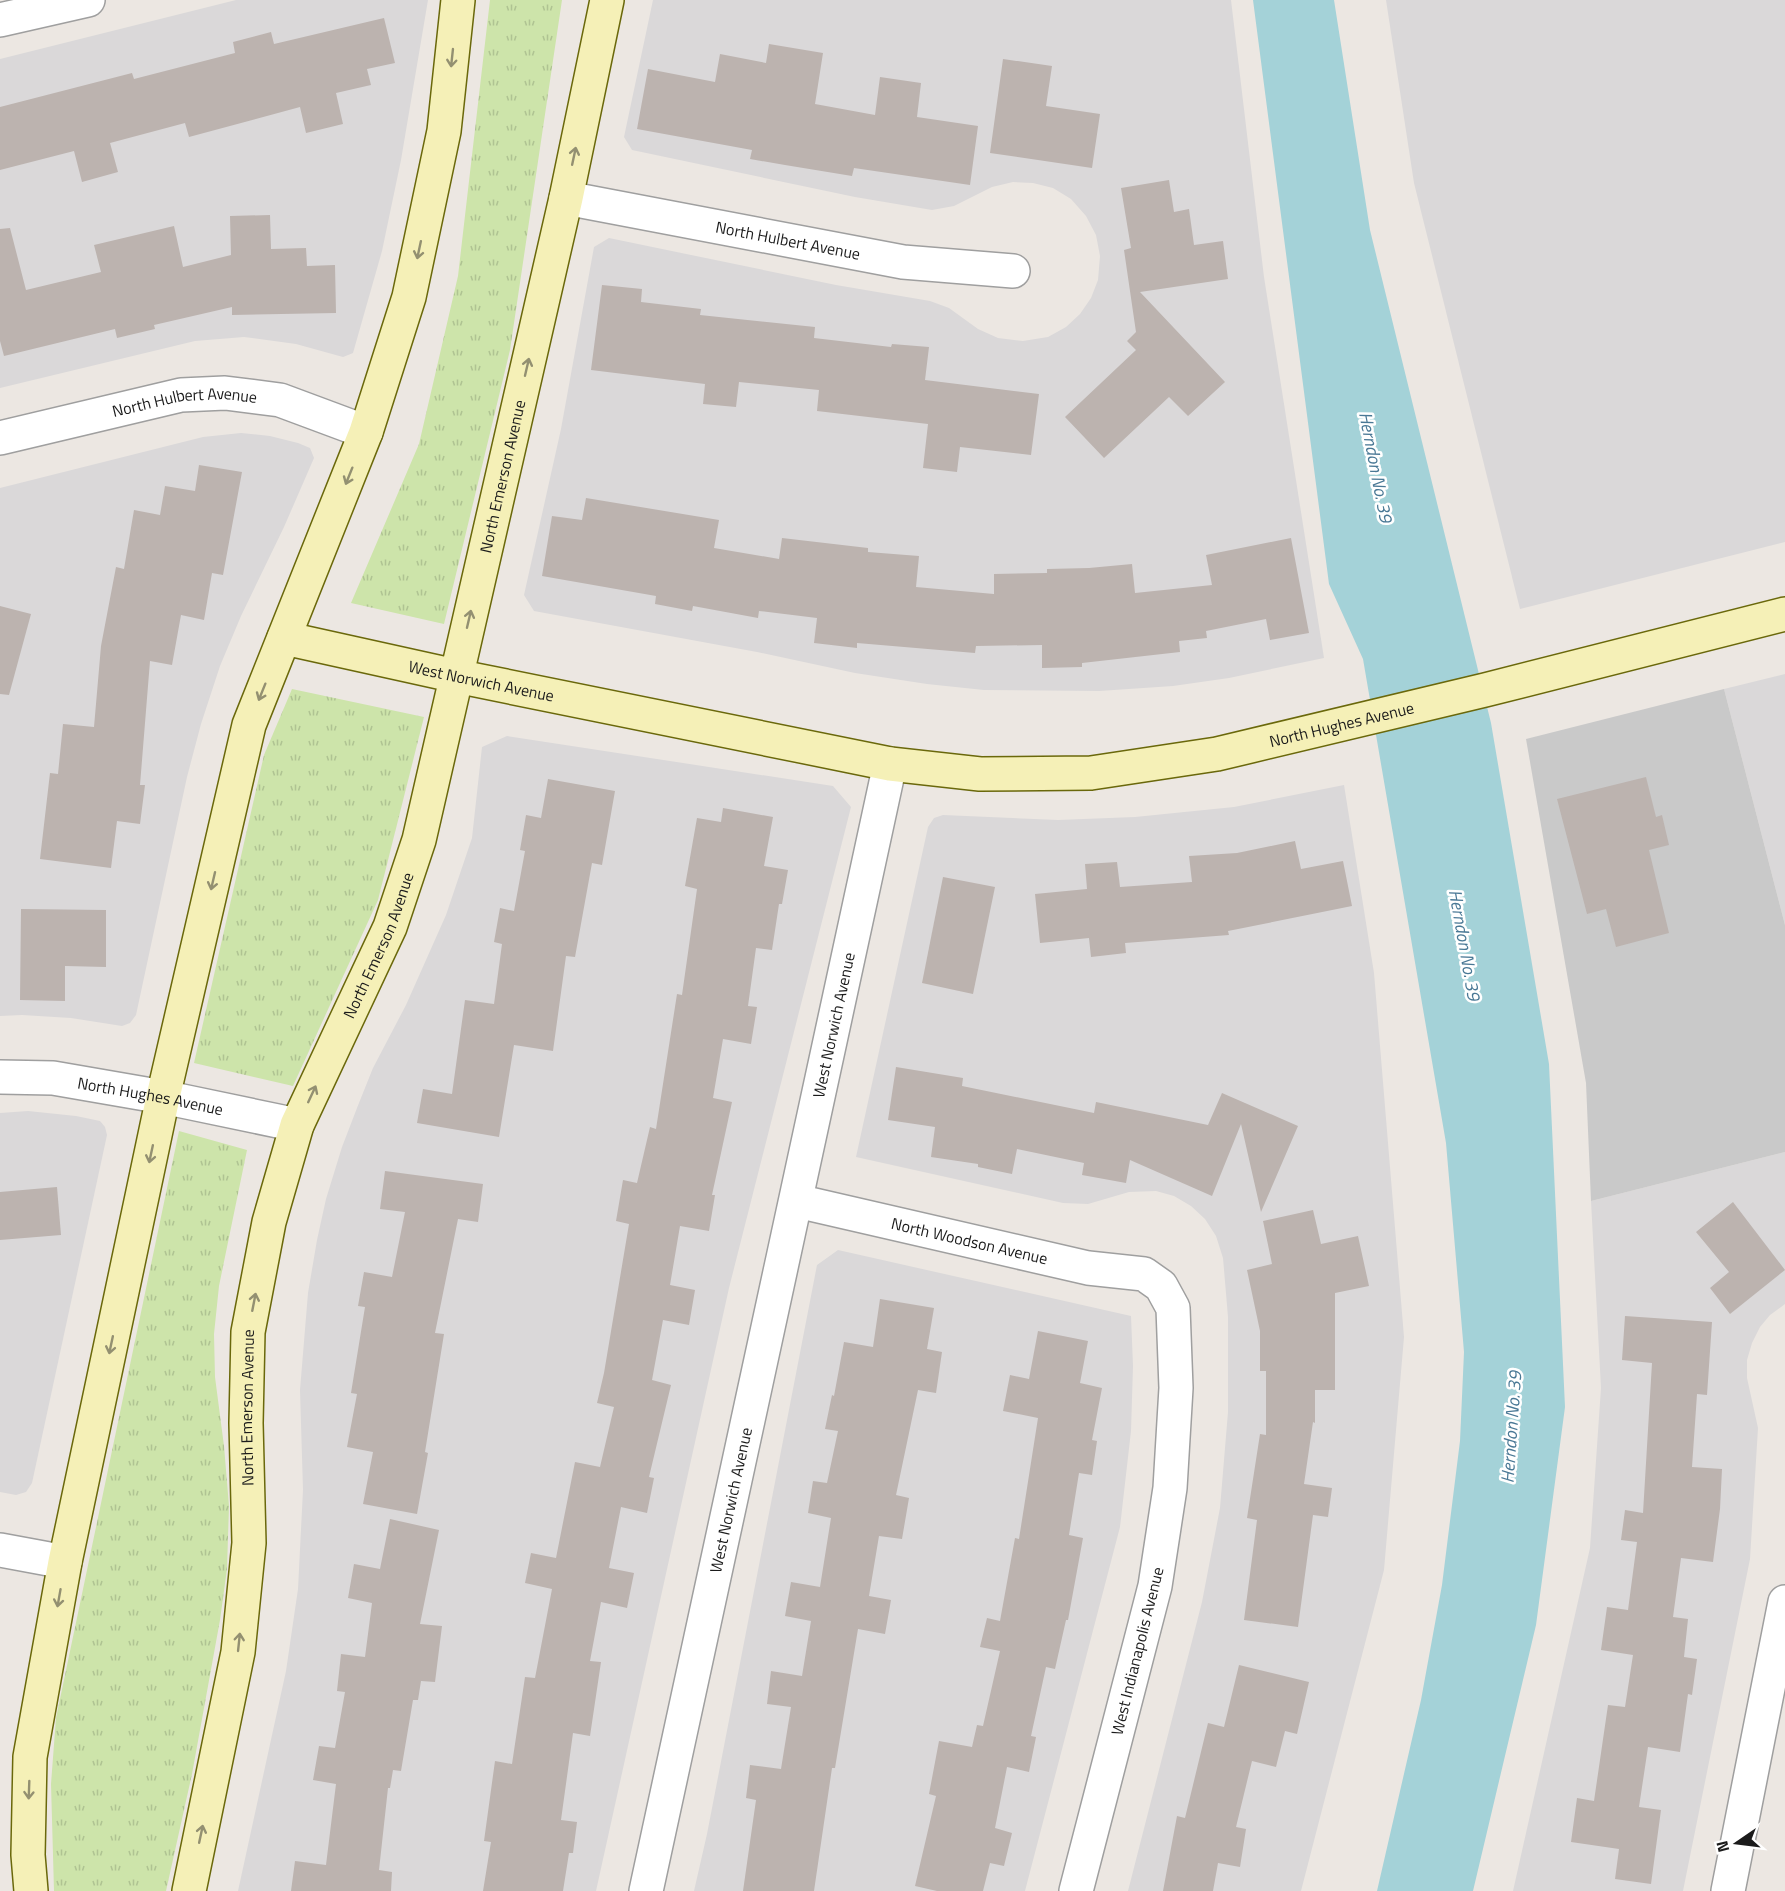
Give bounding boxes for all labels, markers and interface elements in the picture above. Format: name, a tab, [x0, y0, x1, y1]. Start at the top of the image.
one-way arrow	[446, 48, 457, 68]
one-way arrow	[569, 147, 580, 167]
street label: North Hulbert Avenue	[714, 215, 862, 266]
one-way arrow	[413, 240, 424, 259]
one-way arrow	[521, 358, 533, 377]
street label: North Hulbert Avenue	[110, 381, 259, 423]
street label: North Emerson Avenue	[473, 397, 531, 555]
water label: Herndon No. 39	[1352, 409, 1400, 526]
one-way arrow	[343, 466, 354, 485]
one-way arrow	[464, 609, 475, 629]
street label: West Norwich Avenue	[406, 654, 556, 708]
one-way arrow	[256, 682, 267, 701]
street label: North Hughes Avenue	[1267, 695, 1416, 753]
street label: North Emerson Avenue	[337, 869, 419, 1022]
one-way arrow	[207, 870, 218, 890]
water label: Herndon No. 39	[1442, 887, 1488, 1004]
street label: West Norwich Avenue	[806, 950, 861, 1100]
street label: North Hughes Avenue	[76, 1070, 225, 1121]
one-way arrow	[306, 1086, 318, 1104]
one-way arrow	[145, 1144, 156, 1164]
street label: North Woodson Avenue	[889, 1211, 1050, 1270]
one-way arrow	[249, 1292, 260, 1312]
street label: North Emerson Avenue	[234, 1329, 260, 1486]
one-way arrow	[104, 1335, 116, 1354]
water label: Herndon No. 39	[1494, 1369, 1528, 1484]
street label: West Norwich Avenue	[703, 1425, 758, 1575]
street label: West Indianapolis Avenue	[1104, 1564, 1170, 1738]
one-way arrow	[53, 1588, 64, 1607]
one-way arrow	[234, 1633, 245, 1653]
one-way arrow	[24, 1780, 35, 1800]
north arrow	[1707, 1813, 1767, 1873]
one-way arrow	[196, 1824, 207, 1844]
text: N	[1709, 1838, 1735, 1855]

